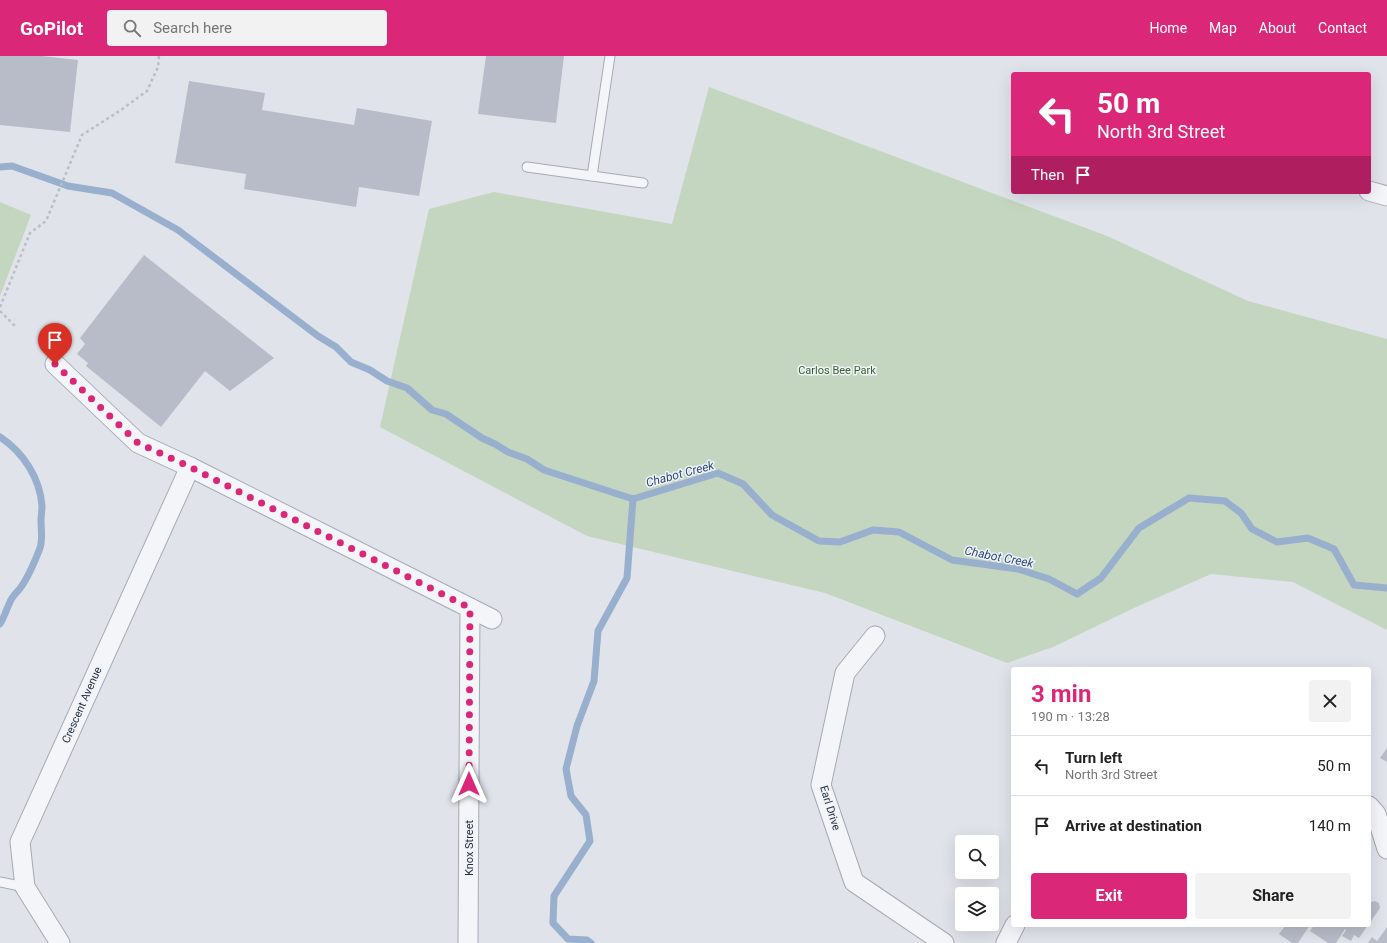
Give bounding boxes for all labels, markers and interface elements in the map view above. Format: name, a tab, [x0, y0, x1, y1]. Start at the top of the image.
search box	[107, 10, 387, 46]
text: GoPilot	[20, 17, 83, 40]
icon: search	[121, 17, 143, 39]
text: Search here	[153, 19, 232, 37]
text: Home	[1149, 20, 1187, 36]
text: Map	[1209, 20, 1237, 36]
text: About	[1259, 20, 1296, 36]
text: Contact	[1318, 20, 1367, 36]
text: 50 m	[1097, 87, 1160, 120]
icon: left	[1031, 88, 1083, 140]
text: North 3rd Street	[1097, 121, 1225, 142]
icon: arrive	[1072, 164, 1094, 186]
text: Then	[1031, 166, 1064, 184]
pin	[38, 323, 72, 364]
icon: arrive	[44, 329, 66, 351]
park label: Carlos Bee Park	[798, 364, 876, 377]
water label: Chabot Creek	[644, 458, 717, 490]
water label: Chabot Creek	[963, 543, 1036, 571]
street label: Crescent Avenue	[59, 665, 105, 745]
text: 3 min	[1031, 680, 1091, 708]
button: close	[1309, 680, 1351, 722]
text: 190 m · 13:28	[1031, 709, 1110, 724]
text: Turn left	[1065, 749, 1122, 767]
icon: left	[1031, 755, 1053, 777]
text: 50 m	[1317, 757, 1351, 775]
position arrow	[448, 763, 490, 805]
text: North 3rd Street	[1065, 767, 1158, 782]
street label: Earl Drive	[817, 784, 843, 832]
icon: arrive	[1031, 815, 1053, 837]
text: Arrive at destination	[1065, 817, 1202, 835]
text: 140 m	[1309, 817, 1351, 835]
street label: Knox Street	[463, 819, 476, 876]
map controls	[955, 835, 999, 931]
button: search	[955, 835, 999, 879]
button: Exit	[1031, 873, 1187, 919]
button: Share	[1195, 873, 1351, 919]
button: layers	[955, 887, 999, 931]

